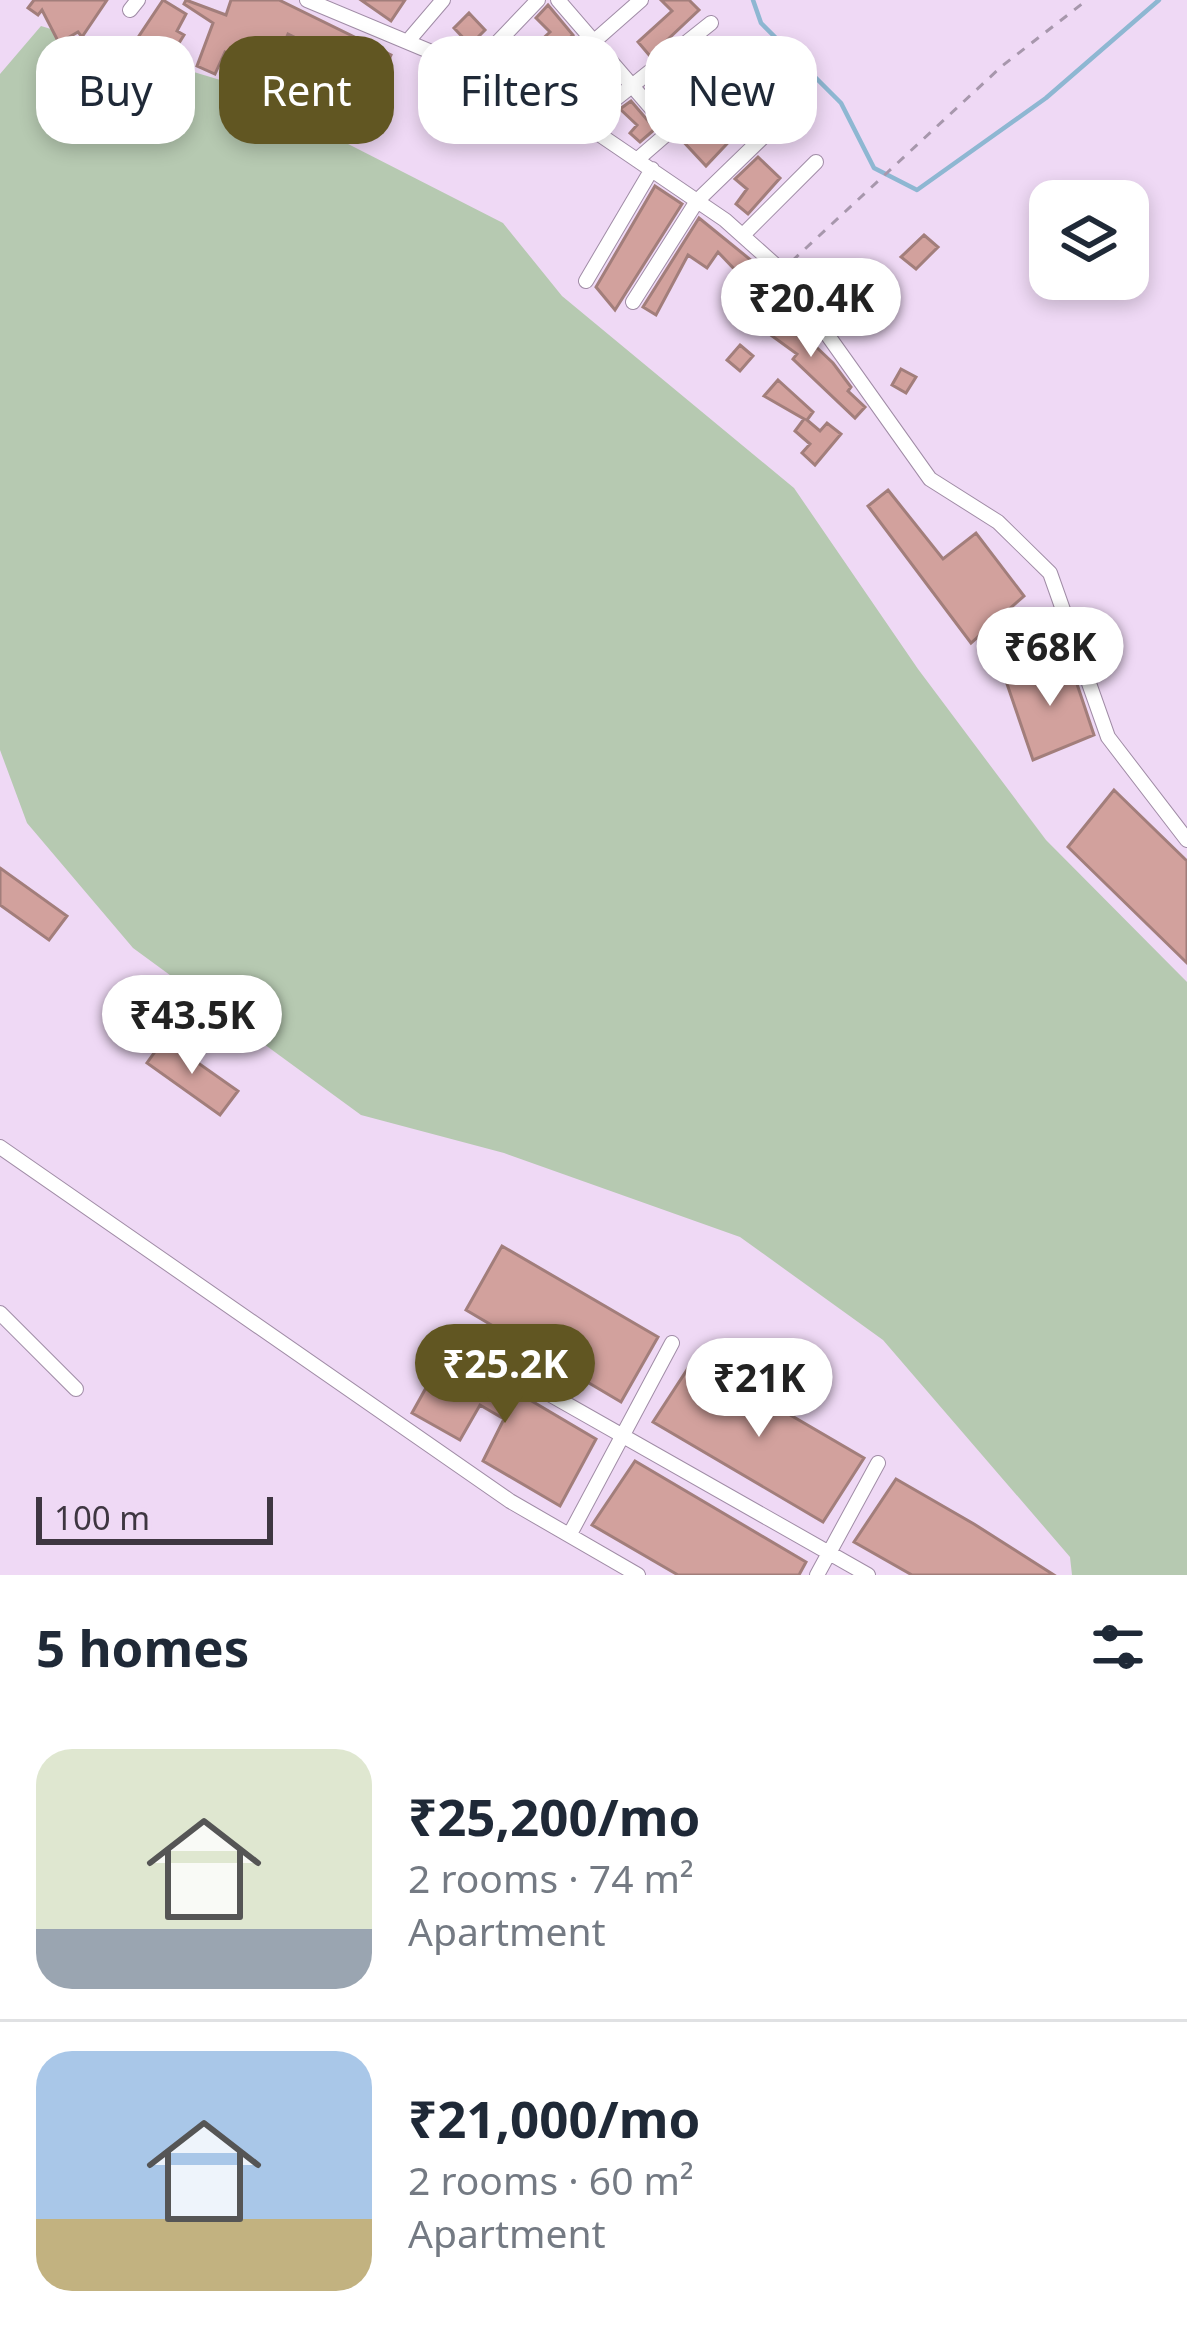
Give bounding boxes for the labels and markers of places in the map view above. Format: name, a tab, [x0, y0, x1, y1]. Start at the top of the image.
pin: ₹20.4K	[713, 258, 909, 360]
pin: ₹68K	[979, 607, 1121, 709]
pin: ₹43.5K	[94, 975, 290, 1077]
pin: ₹25.2K	[407, 1324, 603, 1426]
pin: ₹21K	[688, 1338, 830, 1440]

